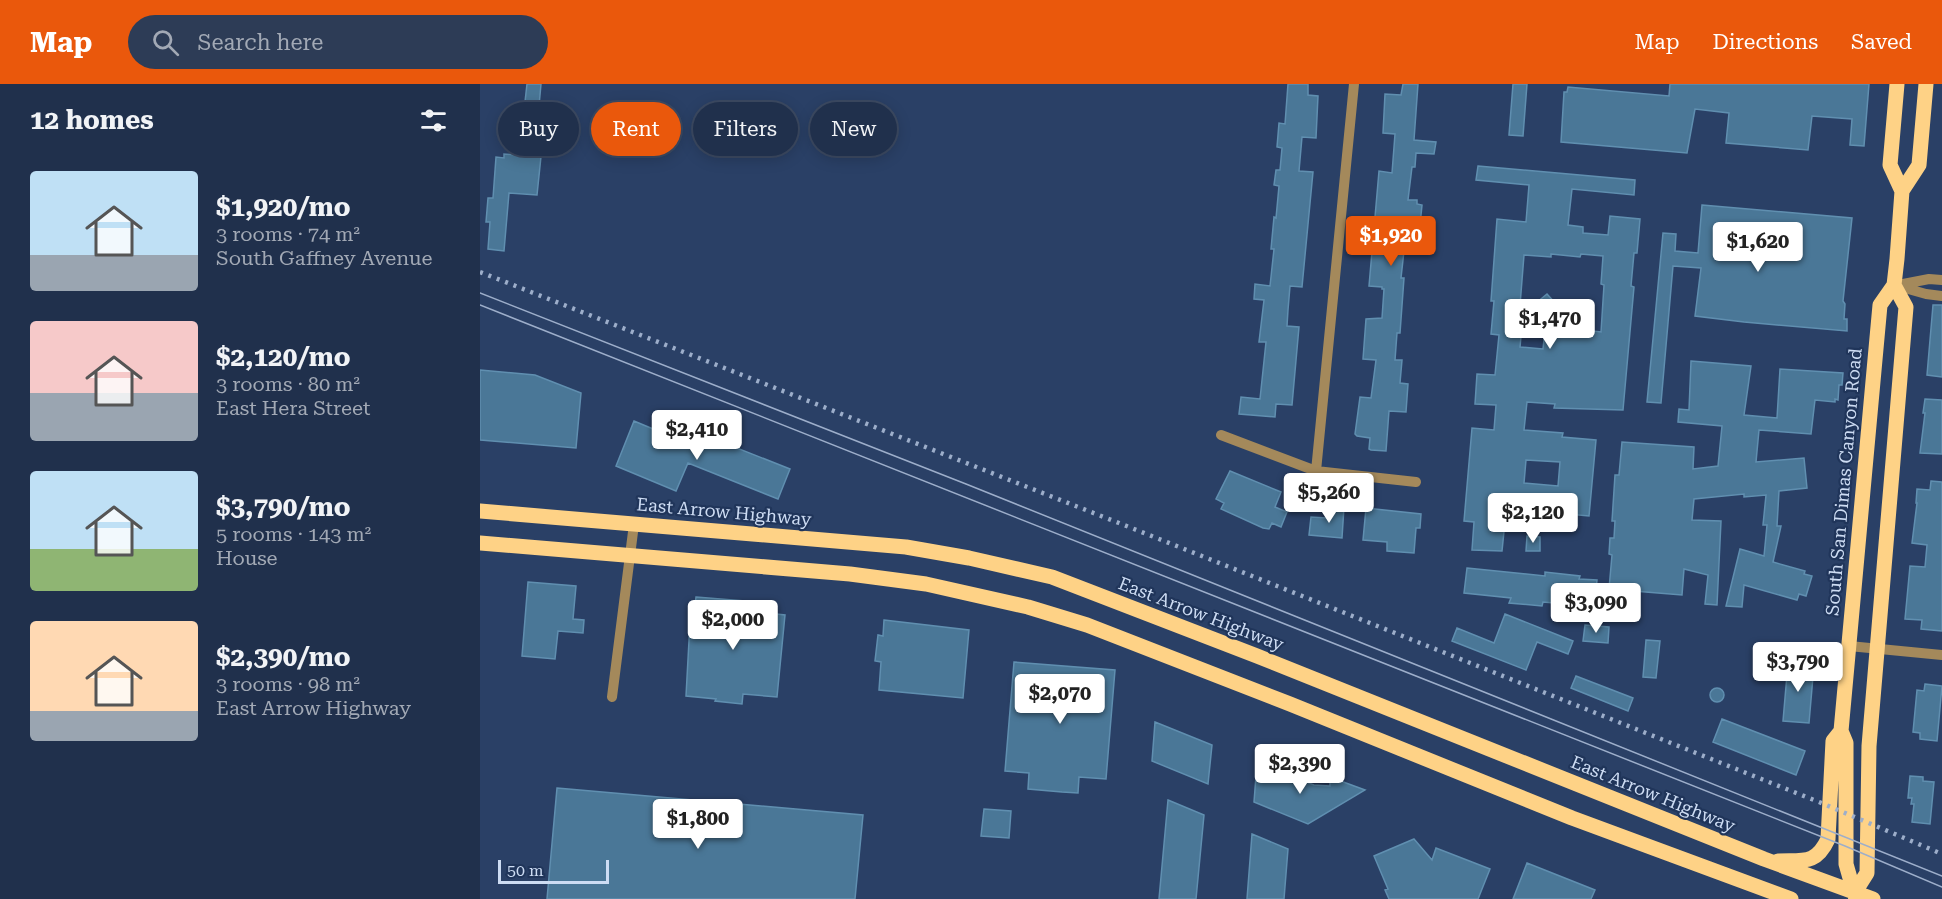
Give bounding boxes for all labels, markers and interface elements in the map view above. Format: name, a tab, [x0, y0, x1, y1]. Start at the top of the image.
search box	[128, 15, 548, 69]
text: Map	[30, 26, 92, 59]
icon: search	[149, 26, 182, 59]
text: Search here	[197, 30, 323, 55]
text: Map	[1635, 30, 1679, 54]
text: Directions	[1712, 30, 1818, 54]
text: Saved	[1851, 30, 1912, 54]
chip: Buy	[498, 102, 579, 156]
chip: Rent	[591, 102, 681, 156]
chip: Filters	[693, 102, 798, 156]
chip: New	[810, 102, 897, 156]
icon: filters	[417, 104, 450, 137]
text: 12 homes	[30, 105, 154, 135]
text: $1,920/mo	[216, 192, 351, 222]
icon: home	[78, 195, 150, 267]
pin: $1,920	[1342, 216, 1440, 267]
text: 3 rooms · 74 m²	[216, 222, 360, 246]
pin: $1,620	[1709, 222, 1807, 273]
text: $1,920	[1360, 223, 1422, 247]
text: $1,620	[1727, 229, 1789, 253]
text: South Gaffney Avenue	[216, 246, 432, 270]
pin: $1,470	[1501, 299, 1599, 350]
text: $1,470	[1519, 306, 1581, 330]
text: $2,120/mo	[216, 342, 351, 372]
icon: home	[78, 345, 150, 417]
street label: South San Dimas Canyon Road	[1821, 347, 1866, 617]
text: 3 rooms · 80 m²	[216, 372, 360, 396]
text: East Hera Street	[216, 396, 371, 420]
pin: $2,410	[648, 410, 746, 461]
text: $2,410	[666, 417, 728, 441]
pin: $5,260	[1280, 473, 1378, 524]
text: $5,260	[1298, 480, 1360, 504]
text: $3,790/mo	[216, 492, 351, 522]
street label: East Arrow Highway	[636, 493, 813, 530]
pin: $2,120	[1484, 493, 1582, 544]
icon: home	[78, 495, 150, 567]
text: $2,120	[1502, 500, 1564, 524]
text: 5 rooms · 143 m²	[216, 522, 371, 546]
text: House	[216, 546, 278, 570]
street label: East Arrow Highway	[1115, 572, 1287, 655]
pin: $3,090	[1547, 583, 1645, 634]
text: $3,090	[1565, 590, 1627, 614]
pin: $2,000	[684, 600, 782, 651]
text: $2,000	[702, 607, 764, 631]
text: $2,390/mo	[216, 642, 351, 672]
pin: $3,790	[1749, 642, 1847, 693]
icon: home	[78, 645, 150, 717]
text: $3,790	[1767, 649, 1829, 673]
text: 3 rooms · 98 m²	[216, 672, 360, 696]
pin: $2,070	[1011, 674, 1109, 725]
text: $2,070	[1029, 681, 1091, 705]
text: East Arrow Highway	[216, 696, 411, 720]
pin: $2,390	[1251, 744, 1349, 795]
text: $2,390	[1269, 751, 1331, 775]
street label: East Arrow Highway	[1568, 751, 1739, 836]
pin: $1,800	[649, 799, 747, 850]
text: $1,800	[667, 806, 729, 830]
scale bar	[498, 857, 609, 884]
text: 50 m	[507, 861, 544, 880]

